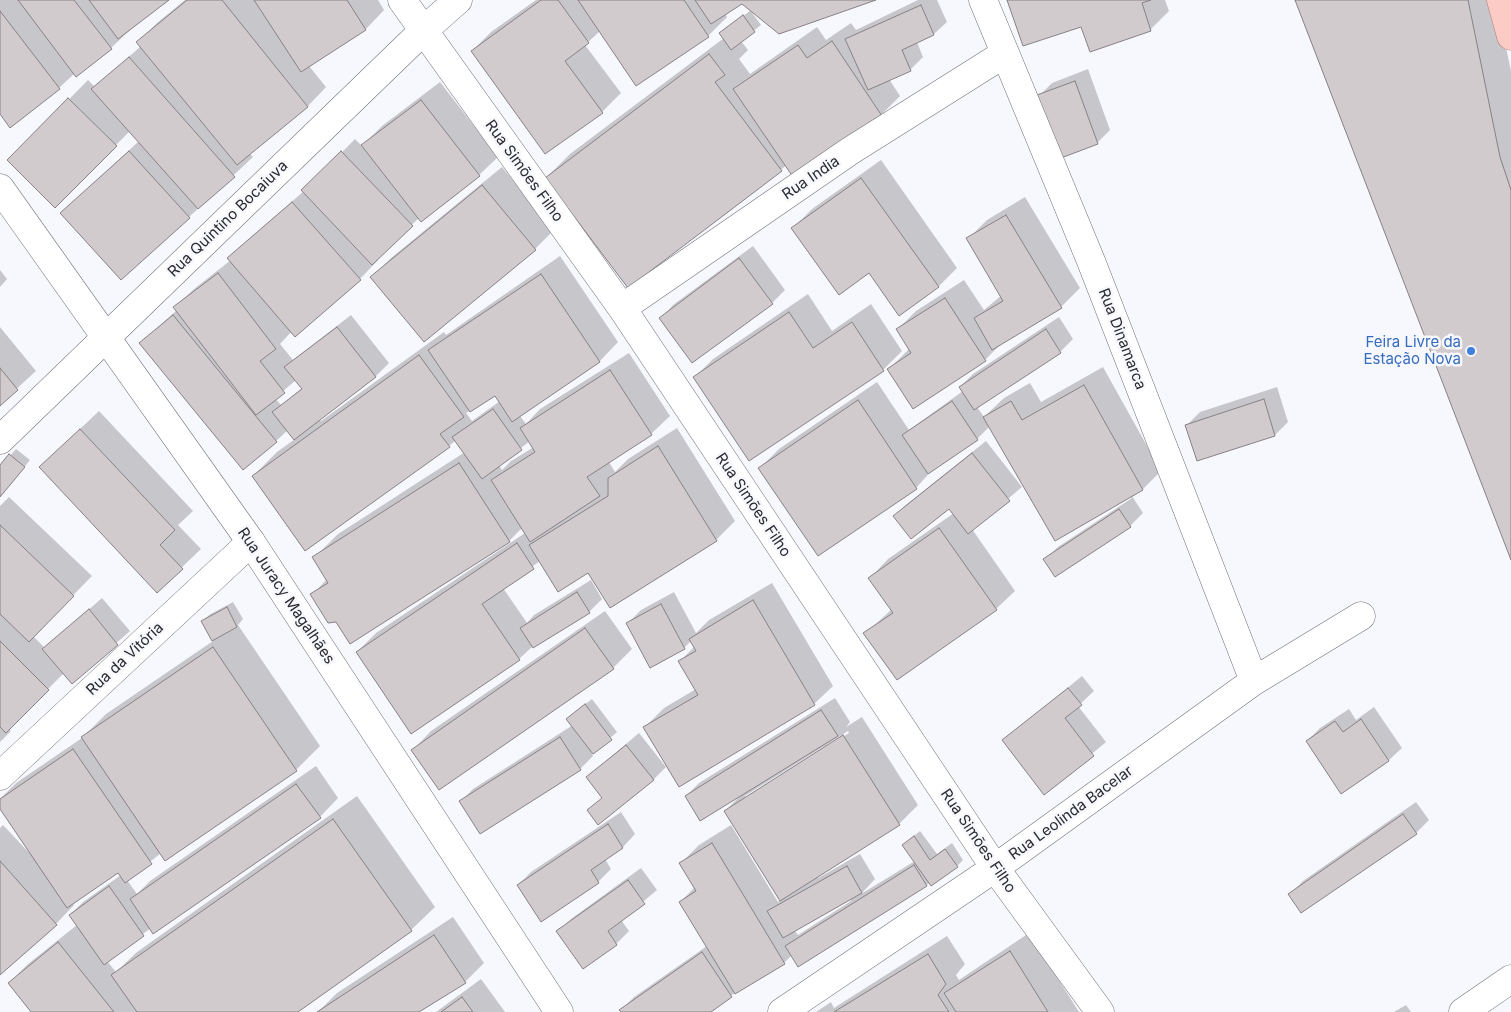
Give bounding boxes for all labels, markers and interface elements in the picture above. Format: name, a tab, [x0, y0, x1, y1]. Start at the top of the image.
street label: Rua Simões Filho	[481, 117, 567, 225]
street label: Rua India	[779, 152, 843, 204]
street label: Rua Quintino Bocaiuva	[164, 157, 292, 281]
street label: Rua Dinamarca	[1094, 286, 1150, 392]
place label: Feira Livre da Estação Nova	[1364, 333, 1461, 368]
marker: Feira Livre da Estação Nova	[1465, 345, 1477, 357]
street label: Rua Simões Filho	[712, 450, 794, 560]
street label: Rua Juracy Magalhães	[234, 524, 338, 668]
street label: Rua da Vitória	[83, 619, 167, 699]
street label: Rua Leolinda Bacelar	[1006, 762, 1136, 864]
street label: Rua Simões Filho	[937, 786, 1019, 896]

